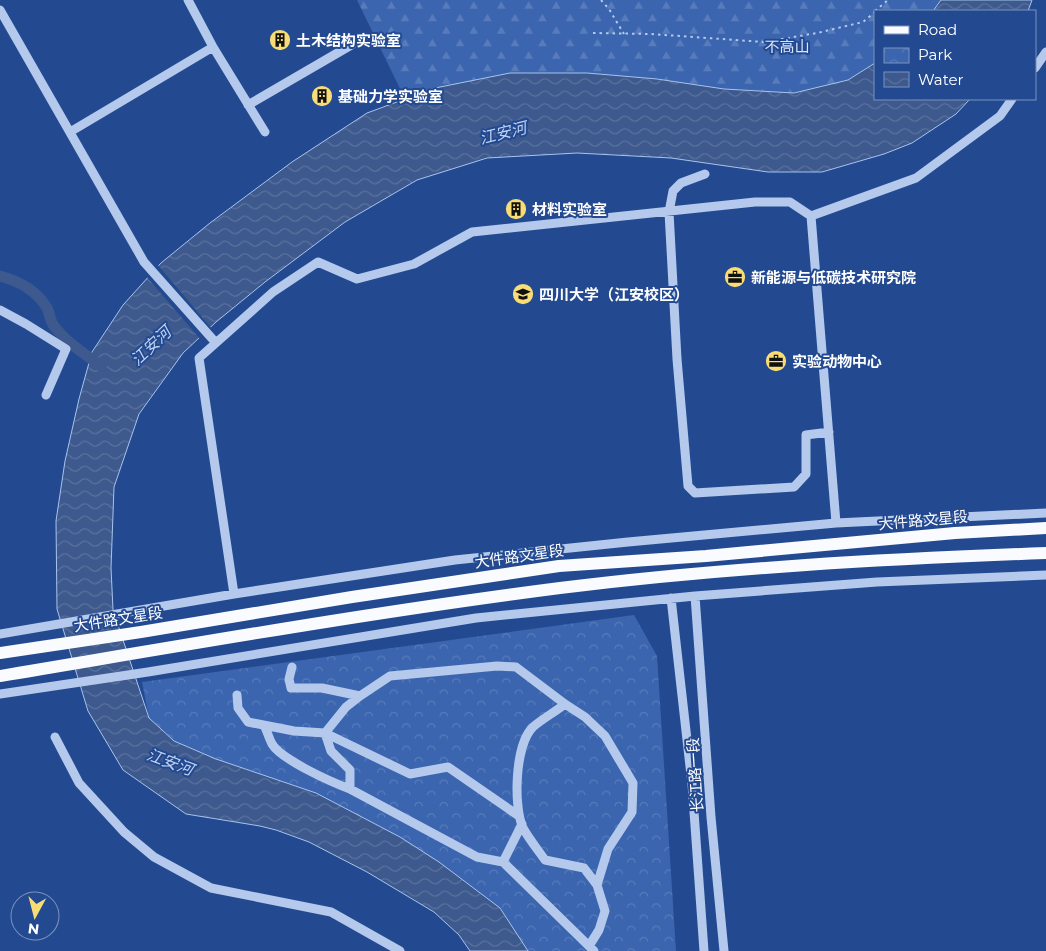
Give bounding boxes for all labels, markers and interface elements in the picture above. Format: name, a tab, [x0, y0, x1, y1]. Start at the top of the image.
legend	[874, 10, 1036, 100]
text: Road	[918, 20, 957, 39]
building icon: 土木结构实验室	[268, 28, 292, 52]
place label: 土木结构实验室	[296, 31, 401, 50]
park label: 不高山	[764, 37, 810, 56]
text: Park	[918, 45, 952, 64]
text: Water	[918, 70, 964, 89]
building icon: 基础力学实验室	[310, 84, 334, 108]
place label: 基础力学实验室	[338, 87, 443, 106]
water label: 江安河	[477, 117, 531, 148]
building icon: 材料实验室	[504, 197, 528, 221]
place label: 材料实验室	[532, 200, 607, 219]
office icon: 新能源与低碳技术研究院	[723, 265, 747, 289]
place label: 新能源与低碳技术研究院	[751, 268, 916, 287]
school or university icon: 四川大学（江安校区）	[511, 282, 535, 306]
place label: 四川大学（江安校区）	[539, 285, 689, 304]
water label: 江安河	[127, 321, 177, 369]
office icon: 实验动物中心	[764, 349, 788, 373]
place label: 实验动物中心	[792, 352, 882, 371]
street label: 大件路文星段	[877, 507, 969, 533]
street label: 大件路文星段	[473, 540, 565, 572]
street label: 大件路文星段	[72, 603, 164, 635]
street label: 长江路一段	[683, 737, 707, 813]
water label: 江安河	[144, 745, 199, 780]
north arrow	[10, 891, 60, 941]
text: N	[27, 919, 40, 939]

